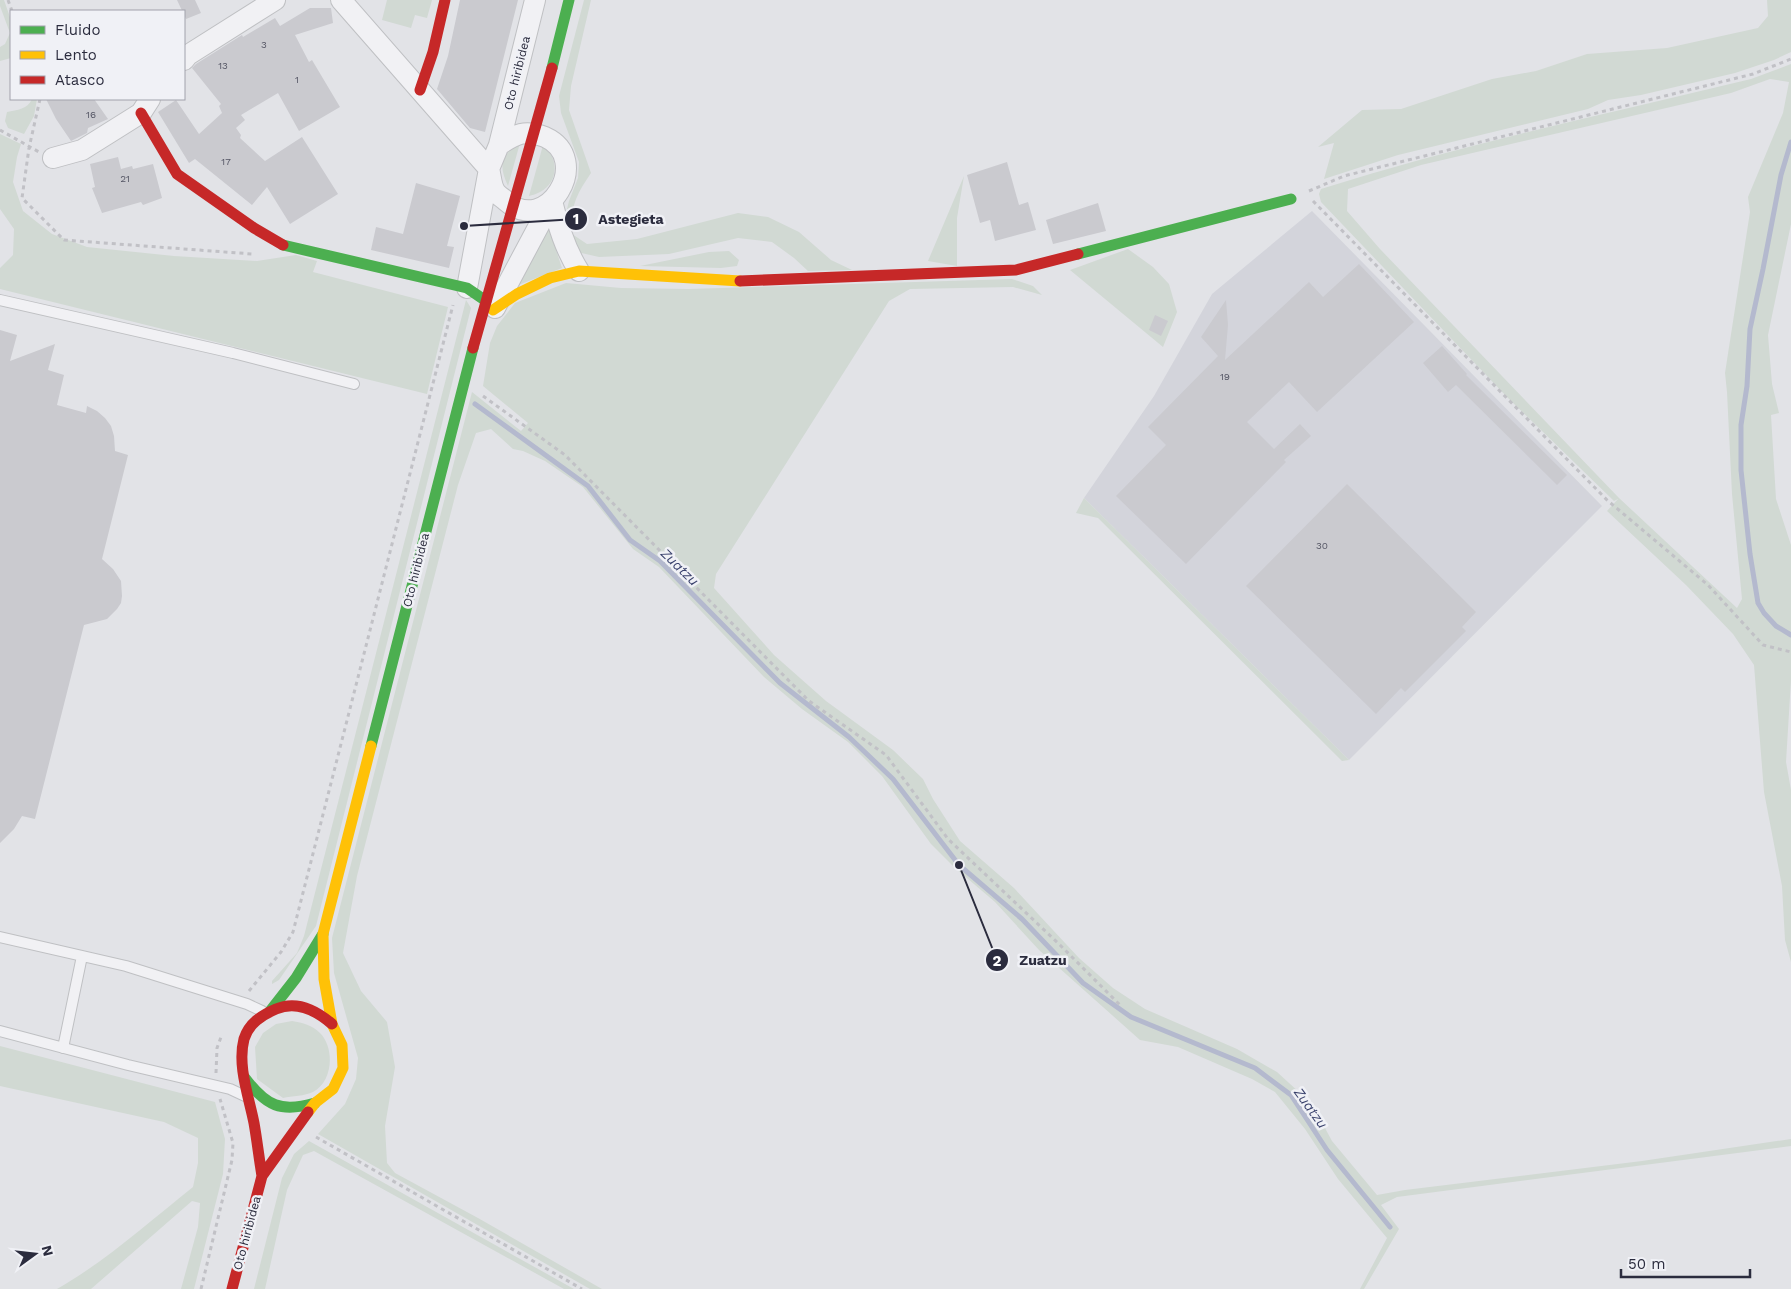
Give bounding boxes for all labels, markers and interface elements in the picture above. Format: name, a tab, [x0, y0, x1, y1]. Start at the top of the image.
legend	[10, 10, 185, 100]
text: Fluido	[55, 21, 100, 39]
street label: Oto hiribidea	[501, 34, 533, 112]
house number: 3	[261, 39, 267, 50]
text: Lento	[55, 46, 97, 64]
house number: 13	[218, 60, 228, 71]
text: Atasco	[55, 71, 104, 89]
house number: 1	[295, 74, 299, 85]
house number: 16	[86, 109, 96, 120]
house number: 17	[221, 156, 231, 167]
house number: 21	[120, 173, 130, 184]
callout: Astegieta	[563, 204, 674, 233]
text: 1	[573, 210, 579, 228]
text: Astegieta	[598, 211, 665, 227]
house number: 19	[1220, 371, 1230, 382]
street label: Oto hiribidea	[400, 531, 432, 609]
house number: 30	[1316, 540, 1328, 551]
water label: Zuatzu	[657, 545, 702, 589]
callout: Zuatzu	[985, 946, 1077, 975]
text: 2	[993, 952, 1002, 970]
text: Zuatzu	[1019, 952, 1067, 968]
water label: Zuatzu	[1290, 1084, 1331, 1131]
street label: Oto hiribidea	[230, 1194, 264, 1272]
north arrow	[10, 1229, 60, 1279]
text: N	[38, 1244, 57, 1258]
scale bar	[1621, 1246, 1750, 1278]
text: 50 m	[1628, 1255, 1665, 1273]

